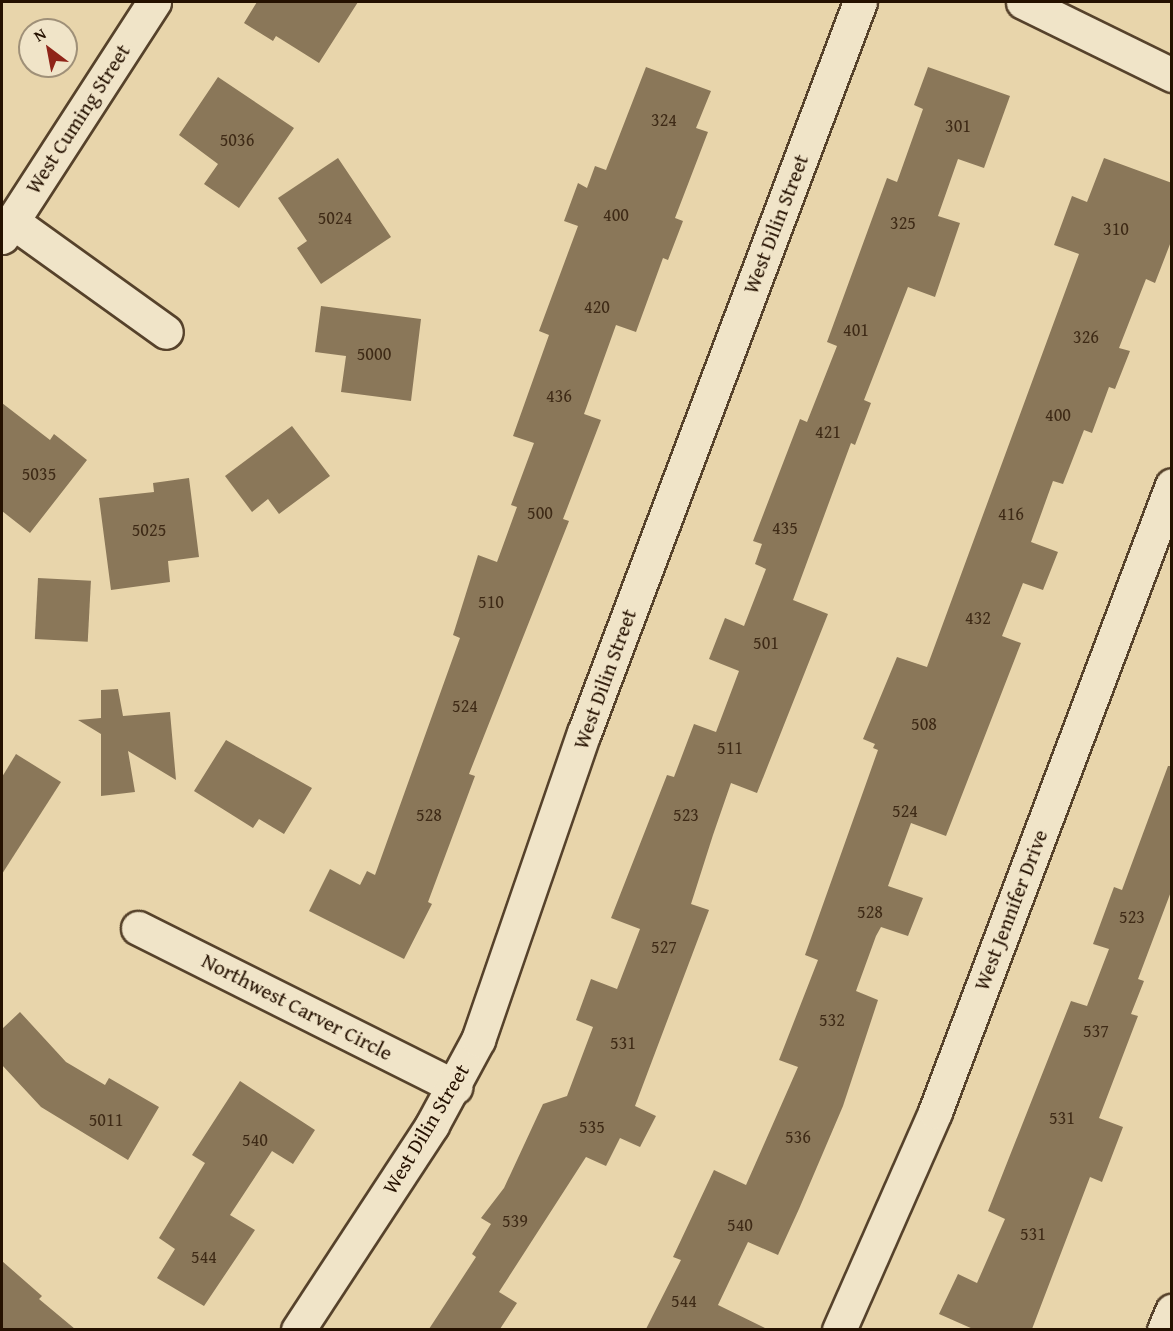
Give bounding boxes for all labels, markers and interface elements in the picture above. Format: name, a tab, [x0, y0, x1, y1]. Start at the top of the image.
north arrow	[18, 18, 78, 78]
text: N	[29, 21, 50, 47]
street label: West Cuming Street	[20, 40, 136, 198]
house number: 324	[651, 109, 677, 131]
house number: 301	[945, 115, 971, 137]
house number: 5036	[220, 129, 254, 151]
street label: West Dilin Street	[738, 151, 814, 297]
house number: 400	[603, 204, 629, 226]
house number: 5024	[318, 207, 352, 229]
house number: 325	[890, 212, 916, 234]
house number: 310	[1103, 218, 1129, 240]
house number: 420	[584, 296, 610, 318]
house number: 401	[843, 319, 869, 341]
house number: 326	[1073, 326, 1099, 348]
house number: 5000	[357, 343, 391, 365]
house number: 436	[546, 385, 572, 407]
house number: 400	[1045, 404, 1071, 426]
house number: 421	[815, 421, 841, 443]
house number: 5035	[22, 463, 56, 485]
house number: 500	[527, 502, 553, 524]
house number: 416	[998, 503, 1024, 525]
house number: 435	[772, 517, 798, 539]
house number: 5025	[132, 519, 166, 541]
house number: 510	[478, 591, 504, 613]
street label: West Dilin Street	[568, 606, 642, 752]
house number: 432	[965, 607, 991, 629]
house number: 501	[753, 632, 779, 654]
house number: 524	[452, 695, 478, 717]
house number: 508	[911, 713, 937, 735]
house number: 511	[717, 737, 743, 759]
house number: 524	[892, 800, 918, 822]
house number: 528	[416, 804, 442, 826]
house number: 523	[673, 804, 699, 826]
street label: West Jennifer Drive	[969, 826, 1053, 994]
house number: 528	[857, 901, 883, 923]
house number: 523	[1119, 906, 1145, 928]
house number: 527	[651, 936, 677, 958]
street label: Northwest Carver Circle	[198, 948, 396, 1066]
house number: 532	[819, 1009, 845, 1031]
house number: 537	[1083, 1020, 1109, 1042]
house number: 531	[610, 1032, 636, 1054]
street label: West Dilin Street	[377, 1059, 475, 1199]
house number: 531	[1049, 1107, 1075, 1129]
house number: 5011	[89, 1109, 123, 1131]
house number: 535	[579, 1116, 605, 1138]
house number: 536	[785, 1126, 811, 1148]
house number: 540	[242, 1129, 268, 1151]
house number: 539	[502, 1210, 528, 1232]
house number: 540	[727, 1214, 753, 1236]
house number: 531	[1020, 1223, 1046, 1245]
house number: 544	[191, 1246, 217, 1268]
house number: 544	[671, 1290, 697, 1312]

